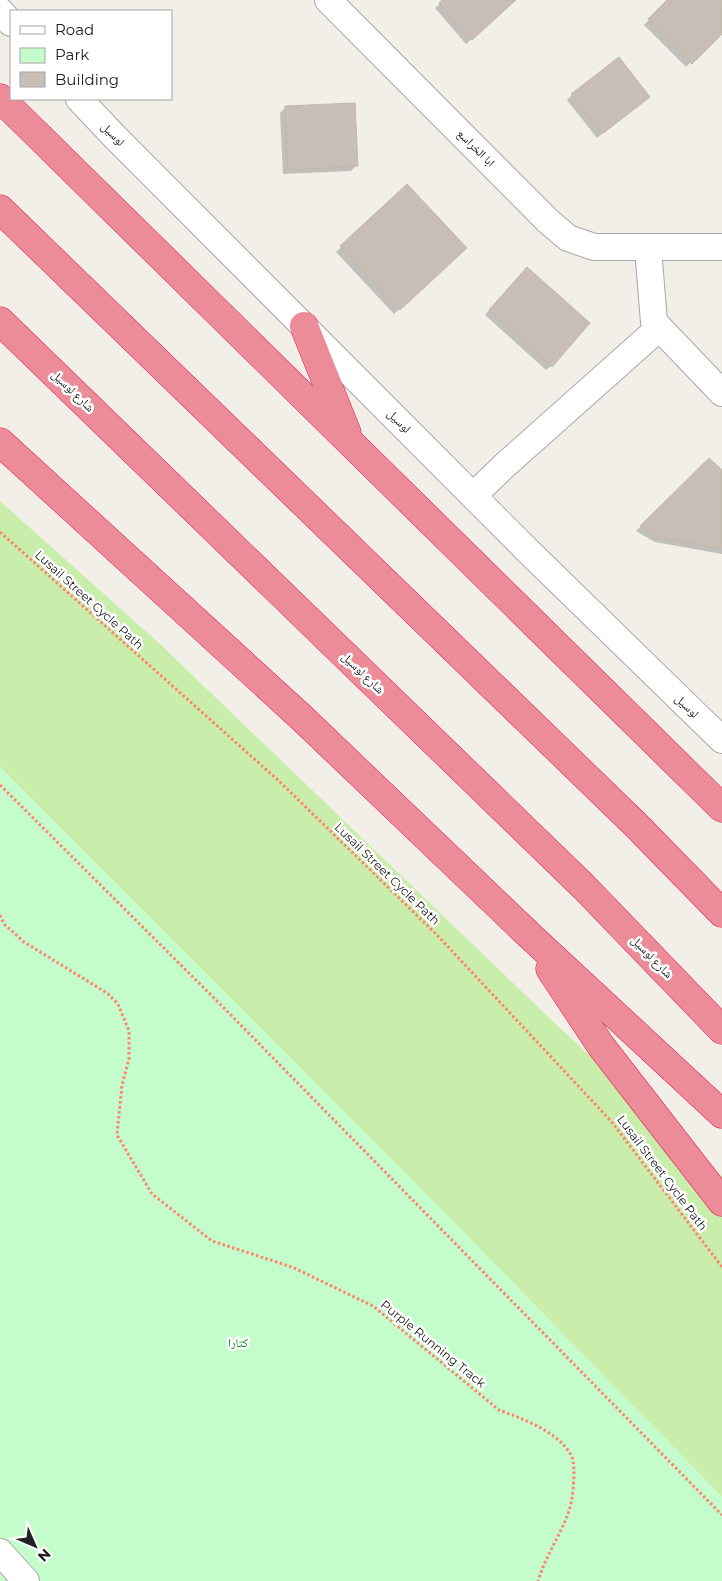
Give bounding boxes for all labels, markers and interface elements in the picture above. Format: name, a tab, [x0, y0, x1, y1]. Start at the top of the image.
legend	[10, 10, 172, 100]
text: Road	[55, 20, 94, 39]
text: Park	[55, 45, 89, 64]
text: Building	[55, 70, 119, 89]
street label: لوسيل	[98, 119, 128, 149]
street label: ابا الخراسع	[454, 126, 498, 170]
street label: شارع لوسيل	[48, 367, 98, 415]
street label: لوسيل	[384, 406, 414, 436]
street label: Lusail Street Cycle Path	[32, 547, 147, 652]
street label: شارع لوسيل	[338, 649, 388, 697]
street label: لوسيل	[672, 691, 702, 721]
street label: Lusail Street Cycle Path	[332, 819, 443, 928]
street label: شارع لوسيل	[628, 932, 676, 982]
street label: Lusail Street Cycle Path	[614, 1112, 711, 1233]
street label: Purple Running Track	[378, 1297, 489, 1391]
park label: كتارا	[228, 1335, 248, 1350]
north arrow	[10, 1521, 60, 1571]
text: N	[34, 1545, 55, 1566]

